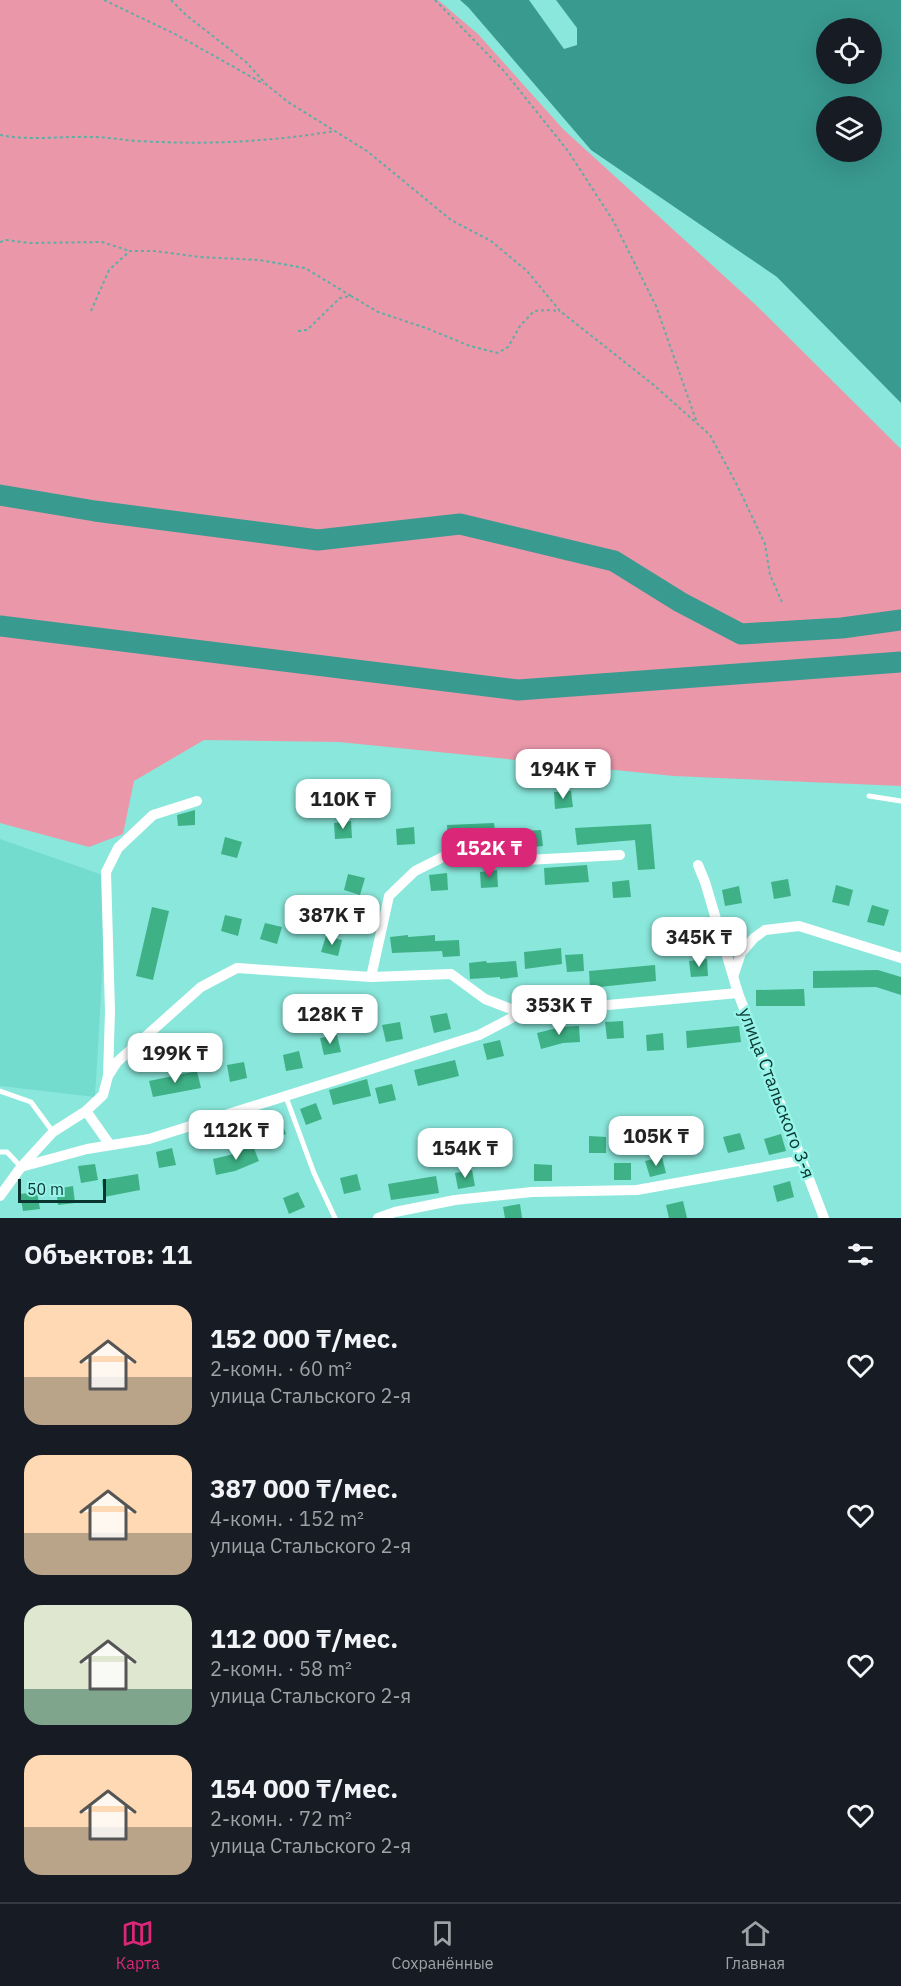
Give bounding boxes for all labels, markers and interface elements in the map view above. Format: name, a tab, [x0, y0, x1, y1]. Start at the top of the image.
map controls	[816, 18, 882, 162]
button: locate	[816, 18, 882, 84]
button: layers	[816, 96, 882, 162]
pin: 194K ₸	[514, 749, 612, 800]
text: 194K ₸	[530, 755, 596, 782]
pin: 110K ₸	[294, 779, 392, 830]
text: 110K ₸	[310, 785, 376, 812]
pin: 152K ₸	[440, 828, 538, 879]
text: 152K ₸	[456, 834, 522, 861]
pin: 387K ₸	[283, 895, 381, 946]
text: 387K ₸	[299, 901, 365, 928]
pin: 345K ₸	[650, 917, 748, 968]
text: 345K ₸	[666, 923, 732, 950]
pin: 353K ₸	[510, 985, 608, 1036]
text: 353K ₸	[526, 991, 592, 1018]
pin: 128K ₸	[281, 994, 379, 1045]
text: 128K ₸	[297, 1000, 363, 1027]
street label: улица Стальского 3-я	[734, 1004, 820, 1182]
pin: 199K ₸	[126, 1033, 224, 1084]
text: 199K ₸	[142, 1039, 208, 1066]
pin: 112K ₸	[187, 1110, 285, 1161]
text: 112K ₸	[203, 1116, 269, 1143]
pin: 105K ₸	[607, 1116, 705, 1167]
text: 105K ₸	[623, 1122, 689, 1149]
pin: 154K ₸	[416, 1128, 514, 1179]
text: 154K ₸	[432, 1134, 498, 1161]
scale bar	[18, 1176, 106, 1204]
text: 50 m	[27, 1179, 64, 1199]
text: Объектов: 11	[24, 1237, 192, 1271]
icon: filters	[844, 1238, 877, 1271]
text: 152 000 ₸/мес.	[210, 1321, 398, 1355]
icon: home	[72, 1329, 144, 1401]
icon: heart	[844, 1349, 877, 1382]
text: 2-комн. · 60 m²	[210, 1355, 352, 1382]
text: улица Стальского 2-я	[210, 1382, 411, 1409]
text: 387 000 ₸/мес.	[210, 1471, 398, 1505]
icon: home	[72, 1479, 144, 1551]
icon: heart	[844, 1499, 877, 1532]
text: 4-комн. · 152 m²	[210, 1505, 364, 1532]
text: улица Стальского 2-я	[210, 1532, 411, 1559]
text: 112 000 ₸/мес.	[210, 1621, 398, 1655]
icon: home	[72, 1629, 144, 1701]
icon: heart	[844, 1649, 877, 1682]
text: 2-комн. · 58 m²	[210, 1655, 352, 1682]
text: улица Стальского 2-я	[210, 1682, 411, 1709]
text: 154 000 ₸/мес.	[210, 1771, 398, 1805]
icon: home	[72, 1779, 144, 1851]
icon: heart	[844, 1799, 877, 1832]
text: 2-комн. · 72 m²	[210, 1805, 352, 1832]
text: улица Стальского 2-я	[210, 1832, 411, 1859]
tab: Карта	[116, 1917, 160, 1973]
tab: Сохранённые	[392, 1917, 494, 1973]
tab: Главная	[725, 1917, 785, 1973]

